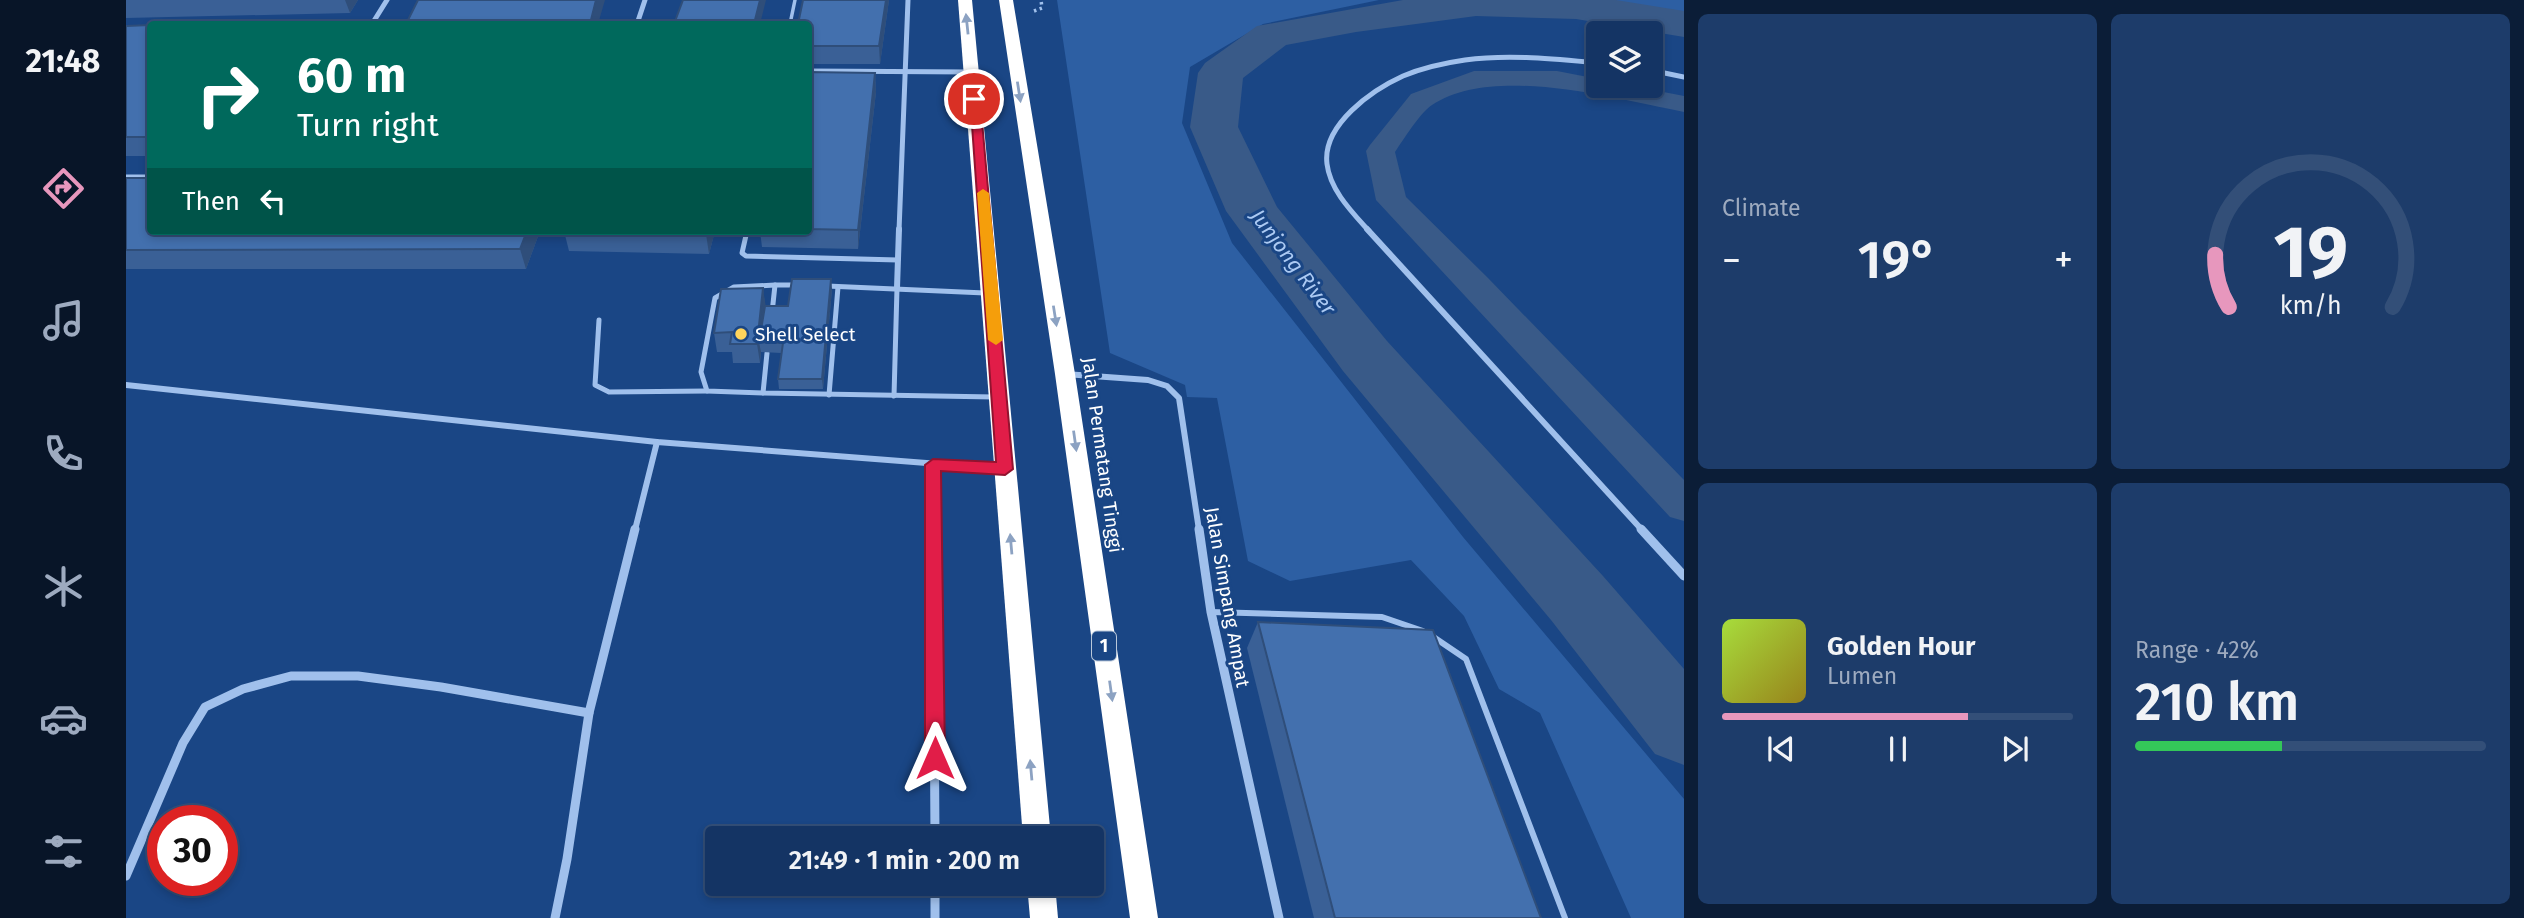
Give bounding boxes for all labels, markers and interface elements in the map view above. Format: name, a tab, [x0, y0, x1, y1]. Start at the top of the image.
one-way arrow	[961, 13, 972, 35]
map controls	[1586, 21, 1663, 98]
button: layers	[1586, 21, 1663, 98]
text: 21:48	[26, 42, 100, 80]
text: 60 m	[297, 46, 406, 105]
icon: right	[182, 49, 273, 140]
pin	[944, 69, 1004, 129]
icon: arrive	[955, 80, 993, 118]
one-way arrow	[1014, 81, 1025, 103]
text: Turn right	[297, 106, 439, 144]
icon: directions	[39, 164, 88, 213]
icon: left	[254, 182, 292, 220]
text: Then	[182, 186, 240, 217]
text: Climate	[1722, 194, 1801, 222]
water label: Junjong River	[1244, 203, 1342, 321]
text: 19	[2273, 210, 2348, 297]
text: 19°	[1858, 229, 1937, 292]
text: −	[1722, 237, 1741, 283]
text: +	[2054, 237, 2073, 283]
text: km/h	[2280, 291, 2341, 321]
icon: music	[39, 296, 88, 345]
one-way arrow	[1050, 305, 1061, 327]
place label: Shell Select	[755, 323, 856, 346]
marker: Shell Select	[733, 326, 749, 342]
street label: Jalan Permatang Tinggi	[1077, 356, 1128, 554]
icon: phone	[39, 429, 88, 478]
one-way arrow	[1069, 430, 1080, 452]
street label: Jalan Simpang Ampat	[1200, 505, 1255, 689]
one-way arrow	[1005, 532, 1016, 554]
icon: climate	[39, 562, 88, 611]
text: Golden Hour	[1827, 631, 1975, 662]
road number: 1	[1092, 632, 1116, 660]
text: Range · 42%	[2135, 636, 2259, 664]
text: Lumen	[1827, 662, 1897, 690]
text: 210 km	[2135, 671, 2299, 734]
one-way arrow	[1106, 680, 1117, 702]
icon: car	[39, 694, 88, 743]
position arrow	[898, 721, 972, 795]
icon: previous	[1762, 730, 1800, 768]
icon: pause	[1879, 730, 1917, 768]
icon: next	[1996, 730, 2034, 768]
one-way arrow	[1025, 759, 1036, 781]
speed limit sign: 30	[147, 805, 238, 896]
icon: filters	[39, 827, 88, 876]
text: 21:49 · 1 min · 200 m	[789, 845, 1020, 876]

